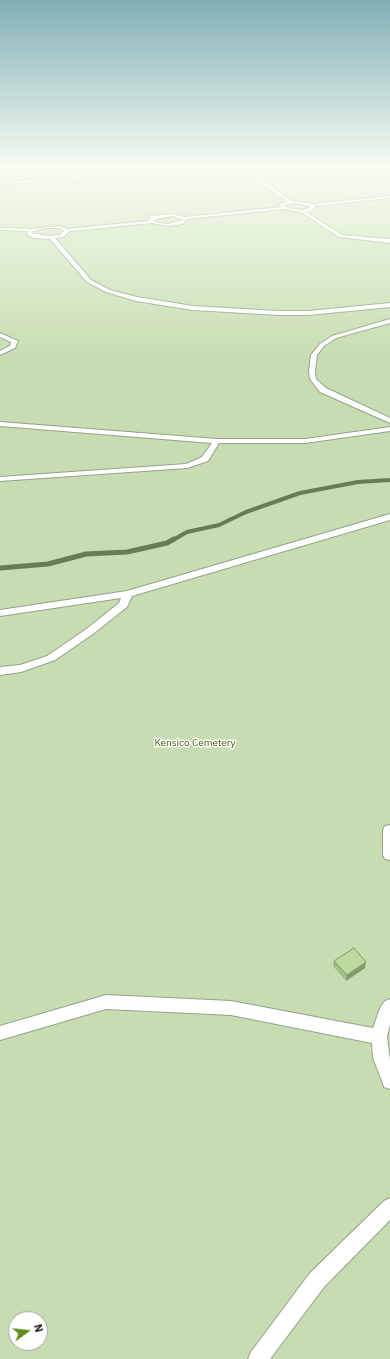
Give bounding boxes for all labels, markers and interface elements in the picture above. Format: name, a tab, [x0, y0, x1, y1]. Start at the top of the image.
park label: Kensico Cemetery	[154, 737, 236, 749]
north arrow	[8, 1311, 48, 1351]
text: N	[31, 1322, 46, 1334]

